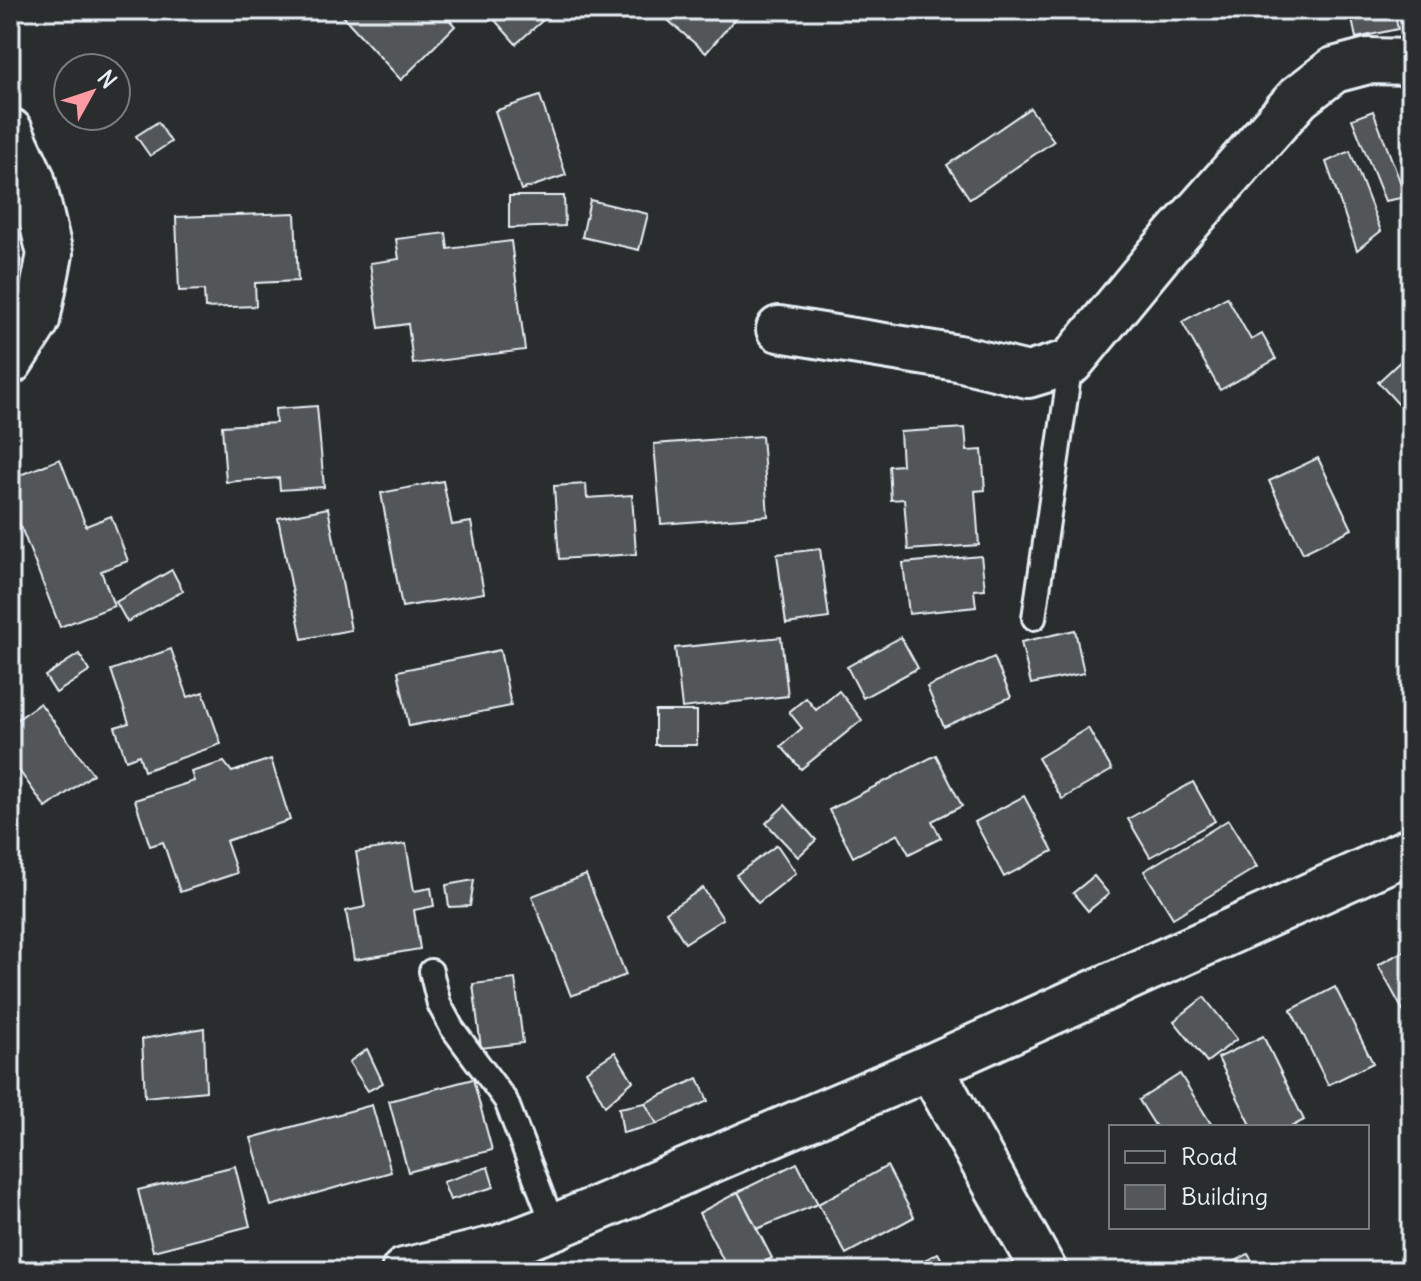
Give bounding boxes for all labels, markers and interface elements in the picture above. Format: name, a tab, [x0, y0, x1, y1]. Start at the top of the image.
north arrow	[52, 52, 132, 132]
text: N	[92, 64, 123, 94]
legend	[1109, 1125, 1369, 1229]
text: Road	[1181, 1141, 1237, 1171]
text: Building	[1181, 1181, 1268, 1211]

